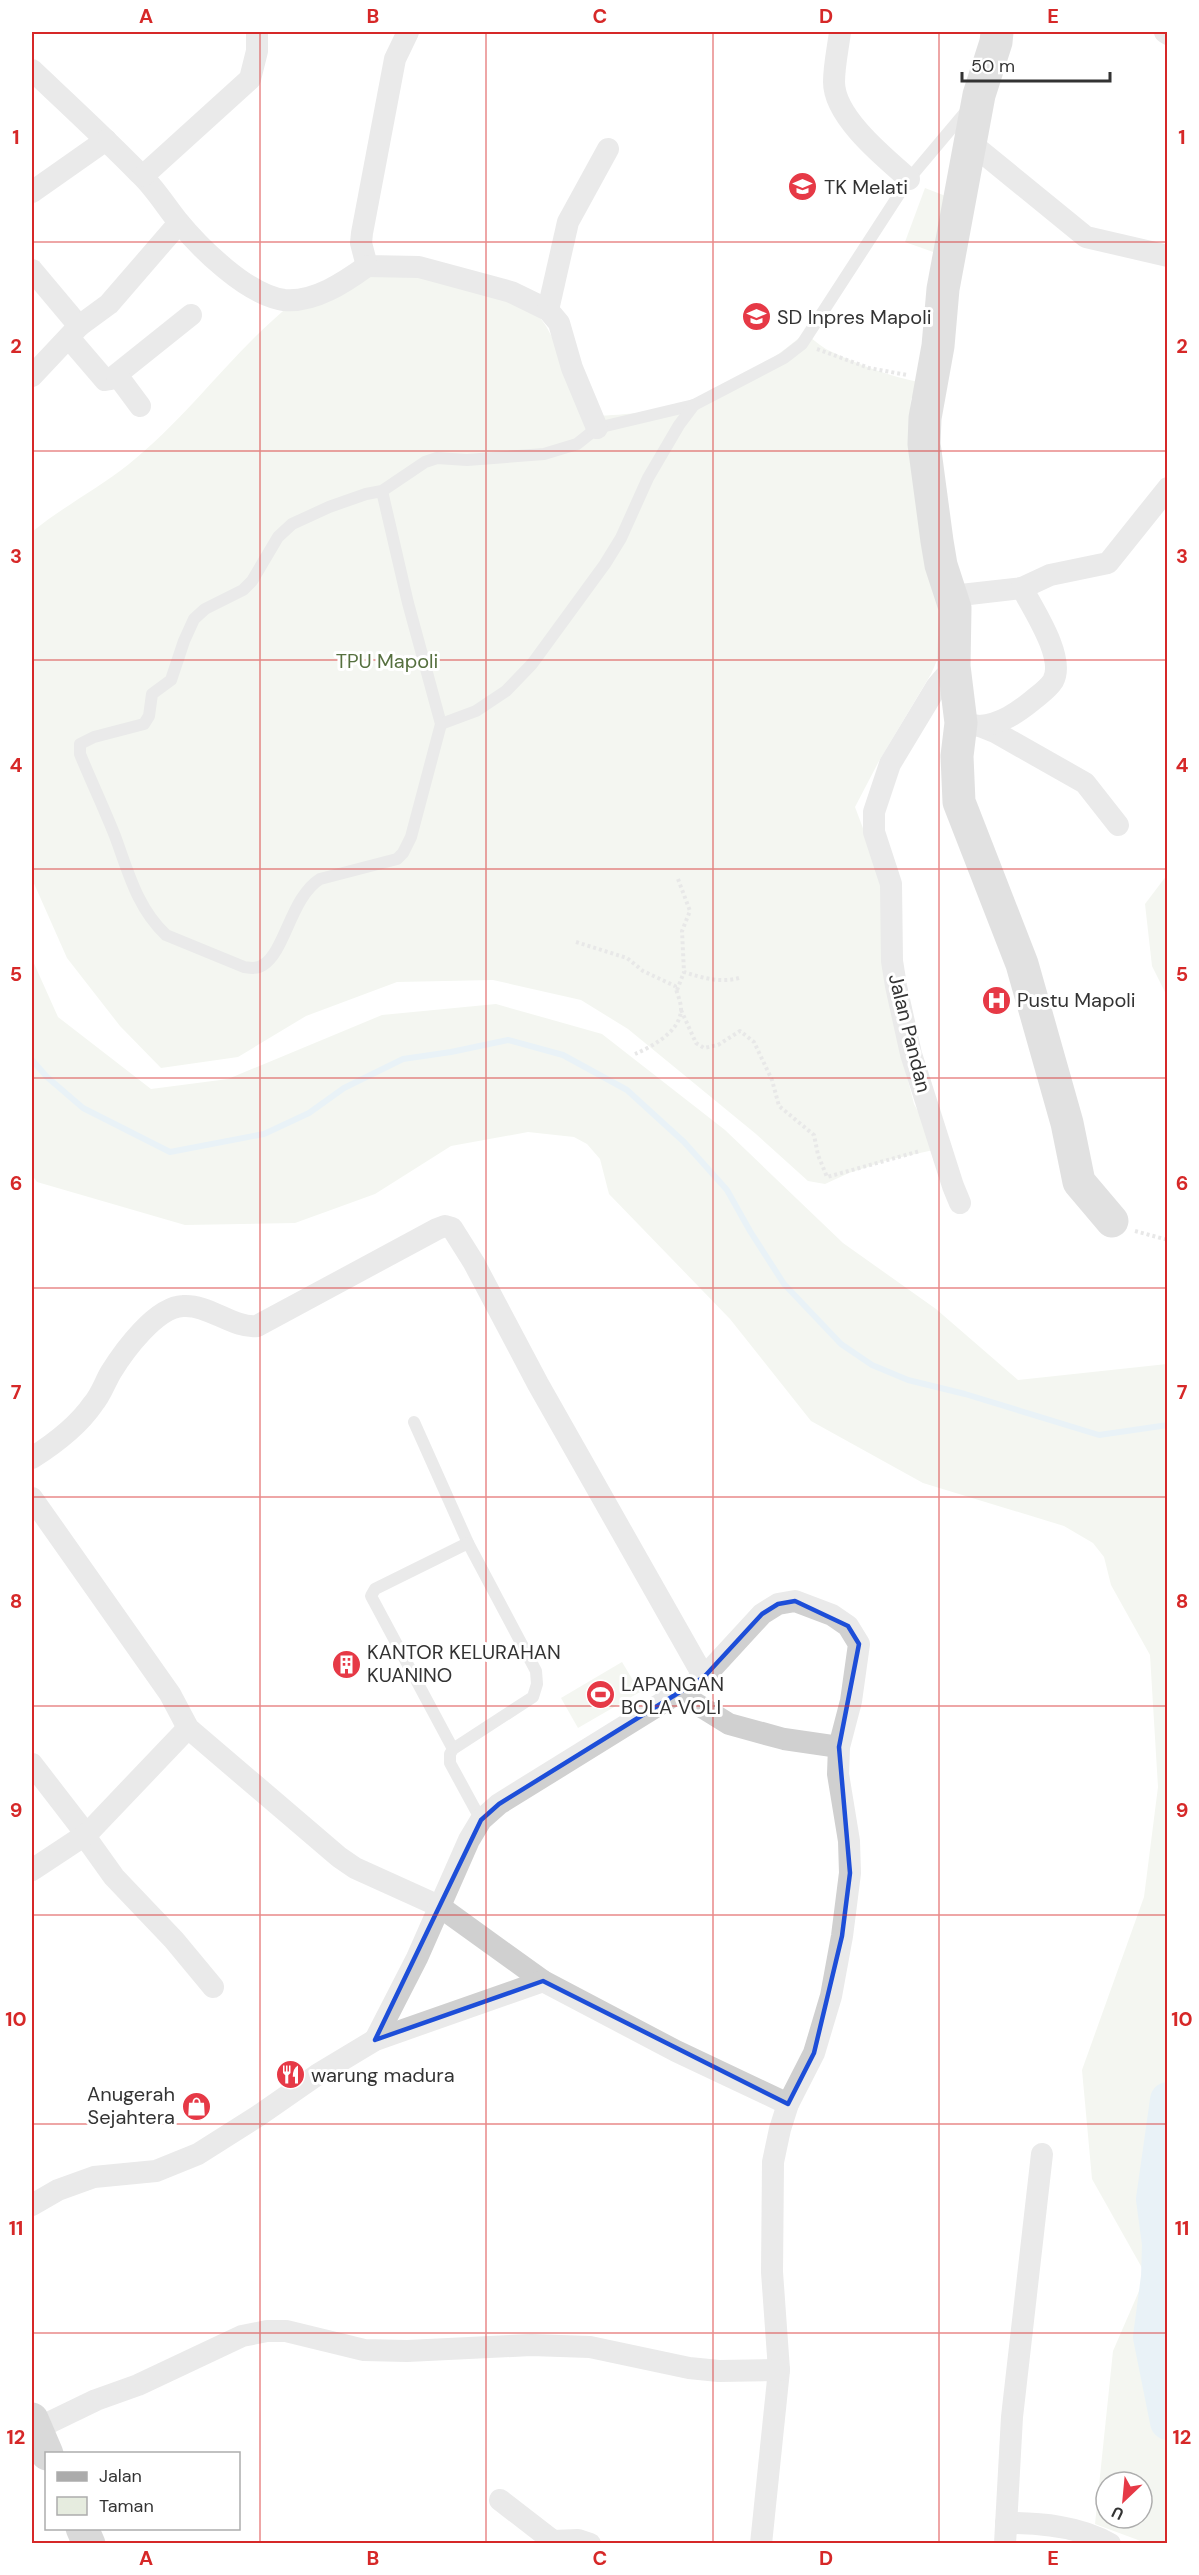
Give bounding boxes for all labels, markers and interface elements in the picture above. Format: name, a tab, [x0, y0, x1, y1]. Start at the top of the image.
text: A	[139, 3, 153, 29]
text: B	[367, 3, 379, 29]
text: C	[593, 3, 607, 29]
text: D	[819, 3, 833, 29]
text: E	[1047, 3, 1059, 29]
scale bar	[962, 45, 1110, 83]
text: 50 m	[971, 54, 1015, 78]
text: 1	[12, 124, 20, 150]
text: 1	[1178, 124, 1186, 150]
school or university icon: TK Melati	[787, 171, 819, 203]
place label: TK Melati	[824, 174, 908, 200]
school or university icon: SD Inpres Mapoli	[740, 301, 772, 333]
place label: SD Inpres Mapoli	[777, 304, 931, 330]
text: 2	[10, 333, 22, 359]
text: 2	[1176, 333, 1188, 359]
text: 3	[10, 543, 22, 569]
text: 3	[1176, 543, 1188, 569]
park label: TPU Mapoli	[336, 648, 438, 674]
text: 4	[10, 752, 23, 778]
text: 4	[1176, 752, 1189, 778]
text: 5	[10, 961, 22, 987]
text: 5	[1176, 961, 1188, 987]
street label: Jalan Pandan	[883, 971, 937, 1095]
hospital icon: Pustu Mapoli	[980, 984, 1012, 1016]
place label: Pustu Mapoli	[1017, 987, 1136, 1013]
text: 6	[10, 1170, 22, 1196]
text: 6	[1176, 1170, 1188, 1196]
text: 7	[11, 1379, 22, 1405]
text: 7	[1177, 1379, 1188, 1405]
text: 8	[10, 1588, 22, 1614]
text: 8	[1176, 1588, 1188, 1614]
place label: KANTOR KELURAHAN KUANINO	[367, 1639, 561, 1688]
building icon: KANTOR KELURAHAN KUANINO	[330, 1648, 362, 1680]
place label: LAPANGAN BOLA VOLI	[621, 1671, 724, 1720]
sports icon: LAPANGAN BOLA VOLI	[584, 1679, 616, 1711]
text: 9	[10, 1797, 22, 1823]
text: 9	[1176, 1797, 1188, 1823]
text: 10	[5, 2006, 27, 2032]
text: 10	[1171, 2006, 1193, 2032]
restaurant icon: warung madura	[274, 2059, 306, 2091]
place label: warung madura	[311, 2062, 455, 2088]
place label: Anugerah Sejahtera	[87, 2081, 175, 2130]
shop icon: Anugerah Sejahtera	[180, 2090, 212, 2122]
text: 11	[9, 2215, 23, 2241]
text: 11	[1175, 2215, 1189, 2241]
text: 12	[7, 2424, 25, 2450]
text: 12	[1173, 2424, 1191, 2450]
legend	[45, 2452, 240, 2530]
text: Jalan	[99, 2464, 142, 2488]
north arrow	[1094, 2470, 1154, 2530]
text: Taman	[99, 2494, 154, 2518]
text: U	[1108, 2501, 1127, 2525]
text: A	[139, 2545, 153, 2571]
text: B	[367, 2545, 379, 2571]
text: C	[593, 2545, 607, 2571]
text: D	[819, 2545, 833, 2571]
text: E	[1047, 2545, 1059, 2571]

